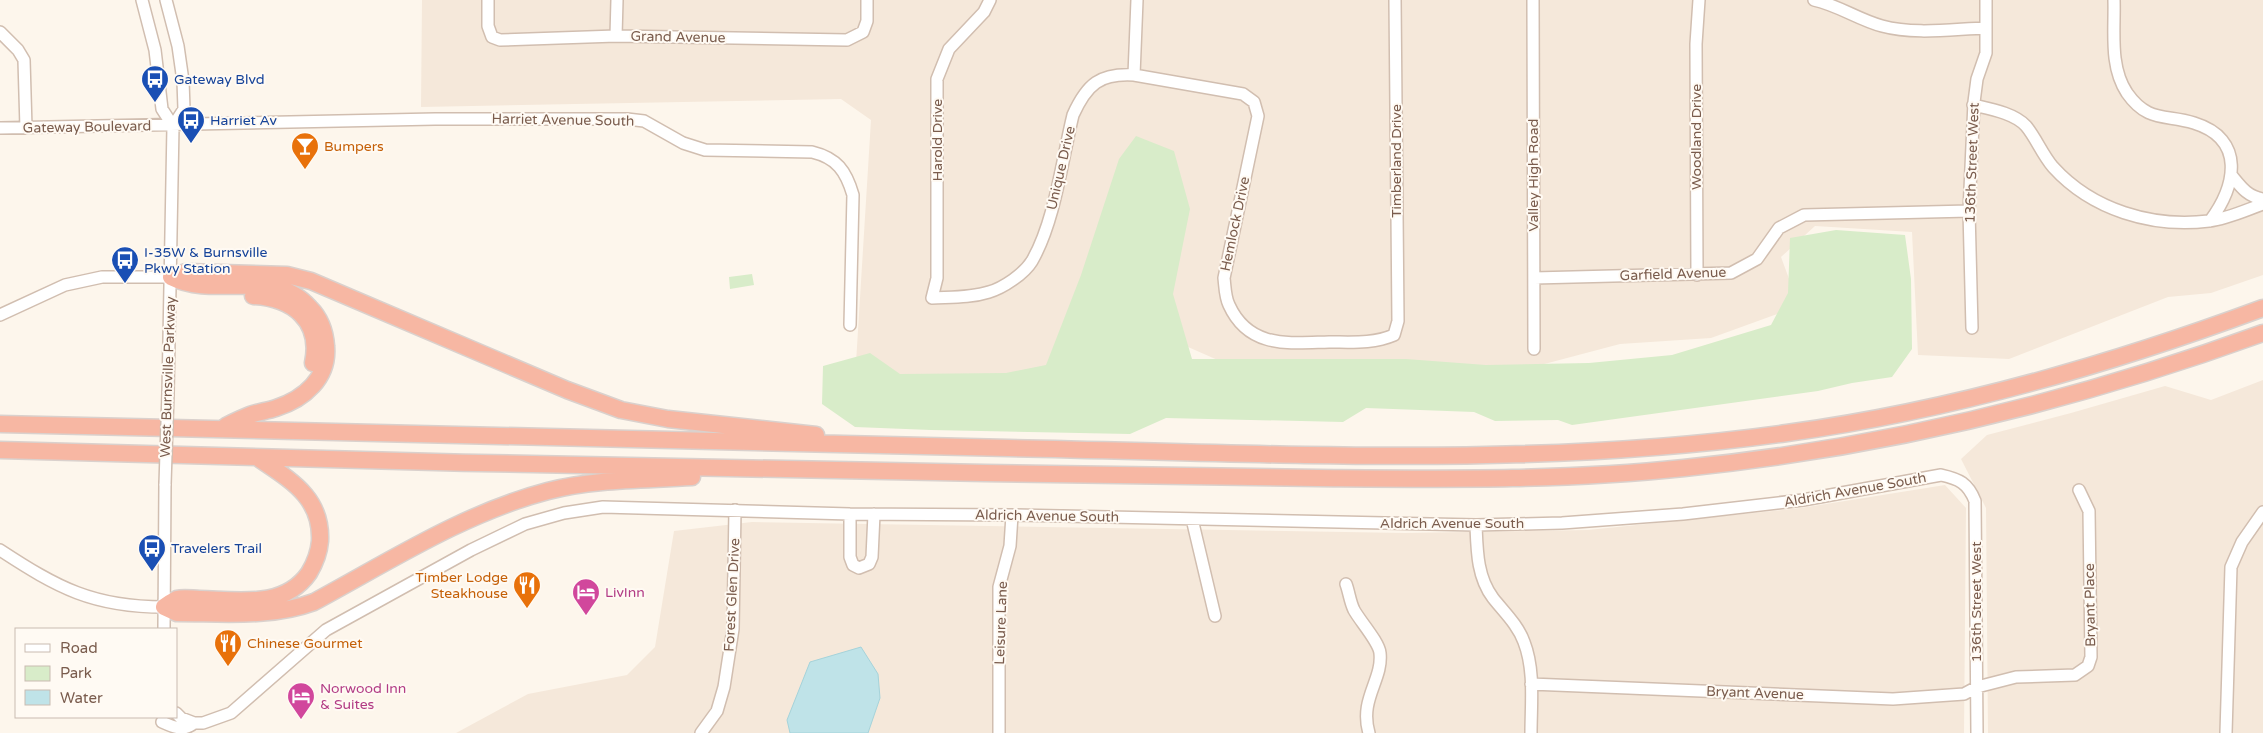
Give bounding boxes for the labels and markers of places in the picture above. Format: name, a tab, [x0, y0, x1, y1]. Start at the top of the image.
bus stop icon: Gateway Blvd	[140, 64, 170, 103]
place label: Gateway Blvd	[174, 71, 265, 88]
bus stop icon: Harriet Av	[176, 105, 206, 144]
place label: Harriet Av	[210, 112, 277, 129]
bar icon: Bumpers	[290, 131, 320, 170]
place label: Bumpers	[324, 138, 384, 155]
place label: I-35W & Burnsville Pkwy Station	[144, 244, 268, 277]
bus stop icon: I-35W & Burnsville Pkwy Station	[110, 245, 140, 284]
bus stop icon: Travelers Trail	[137, 533, 167, 572]
place label: Travelers Trail	[171, 540, 262, 557]
place label: Timber Lodge Steakhouse	[415, 569, 508, 602]
restaurant icon: Timber Lodge Steakhouse	[512, 570, 542, 609]
hotel icon: LivInn	[571, 577, 601, 616]
place label: LivInn	[605, 584, 645, 601]
restaurant icon: Chinese Gourmet	[213, 628, 243, 667]
place label: Chinese Gourmet	[247, 635, 363, 652]
place label: Norwood Inn & Suites	[320, 680, 406, 713]
hotel icon: Norwood Inn & Suites	[286, 681, 316, 720]

